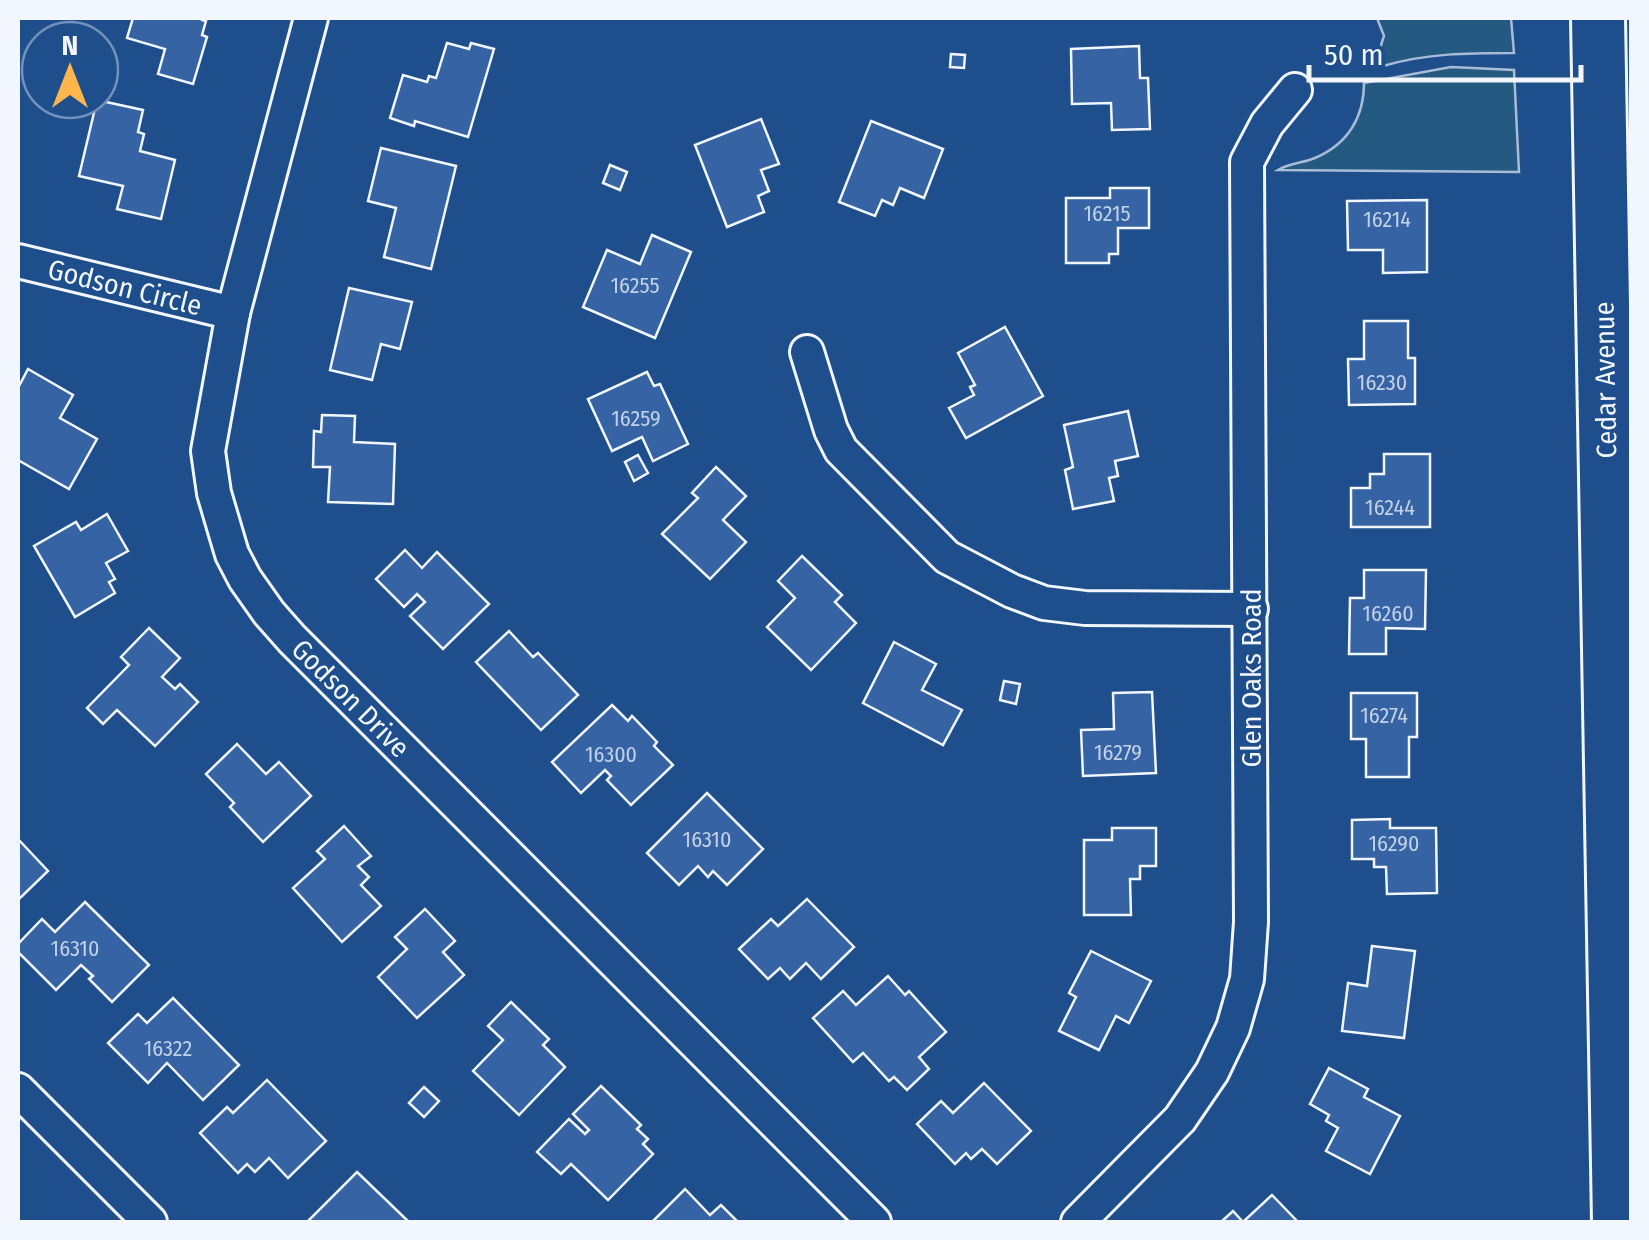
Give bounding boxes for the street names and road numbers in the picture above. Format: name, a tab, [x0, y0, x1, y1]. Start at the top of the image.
street label: Godson Circle	[45, 252, 205, 323]
street label: Cedar Avenue	[1588, 301, 1623, 459]
street label: Glen Oaks Road	[1235, 589, 1268, 767]
street label: Godson Drive	[285, 633, 416, 764]

